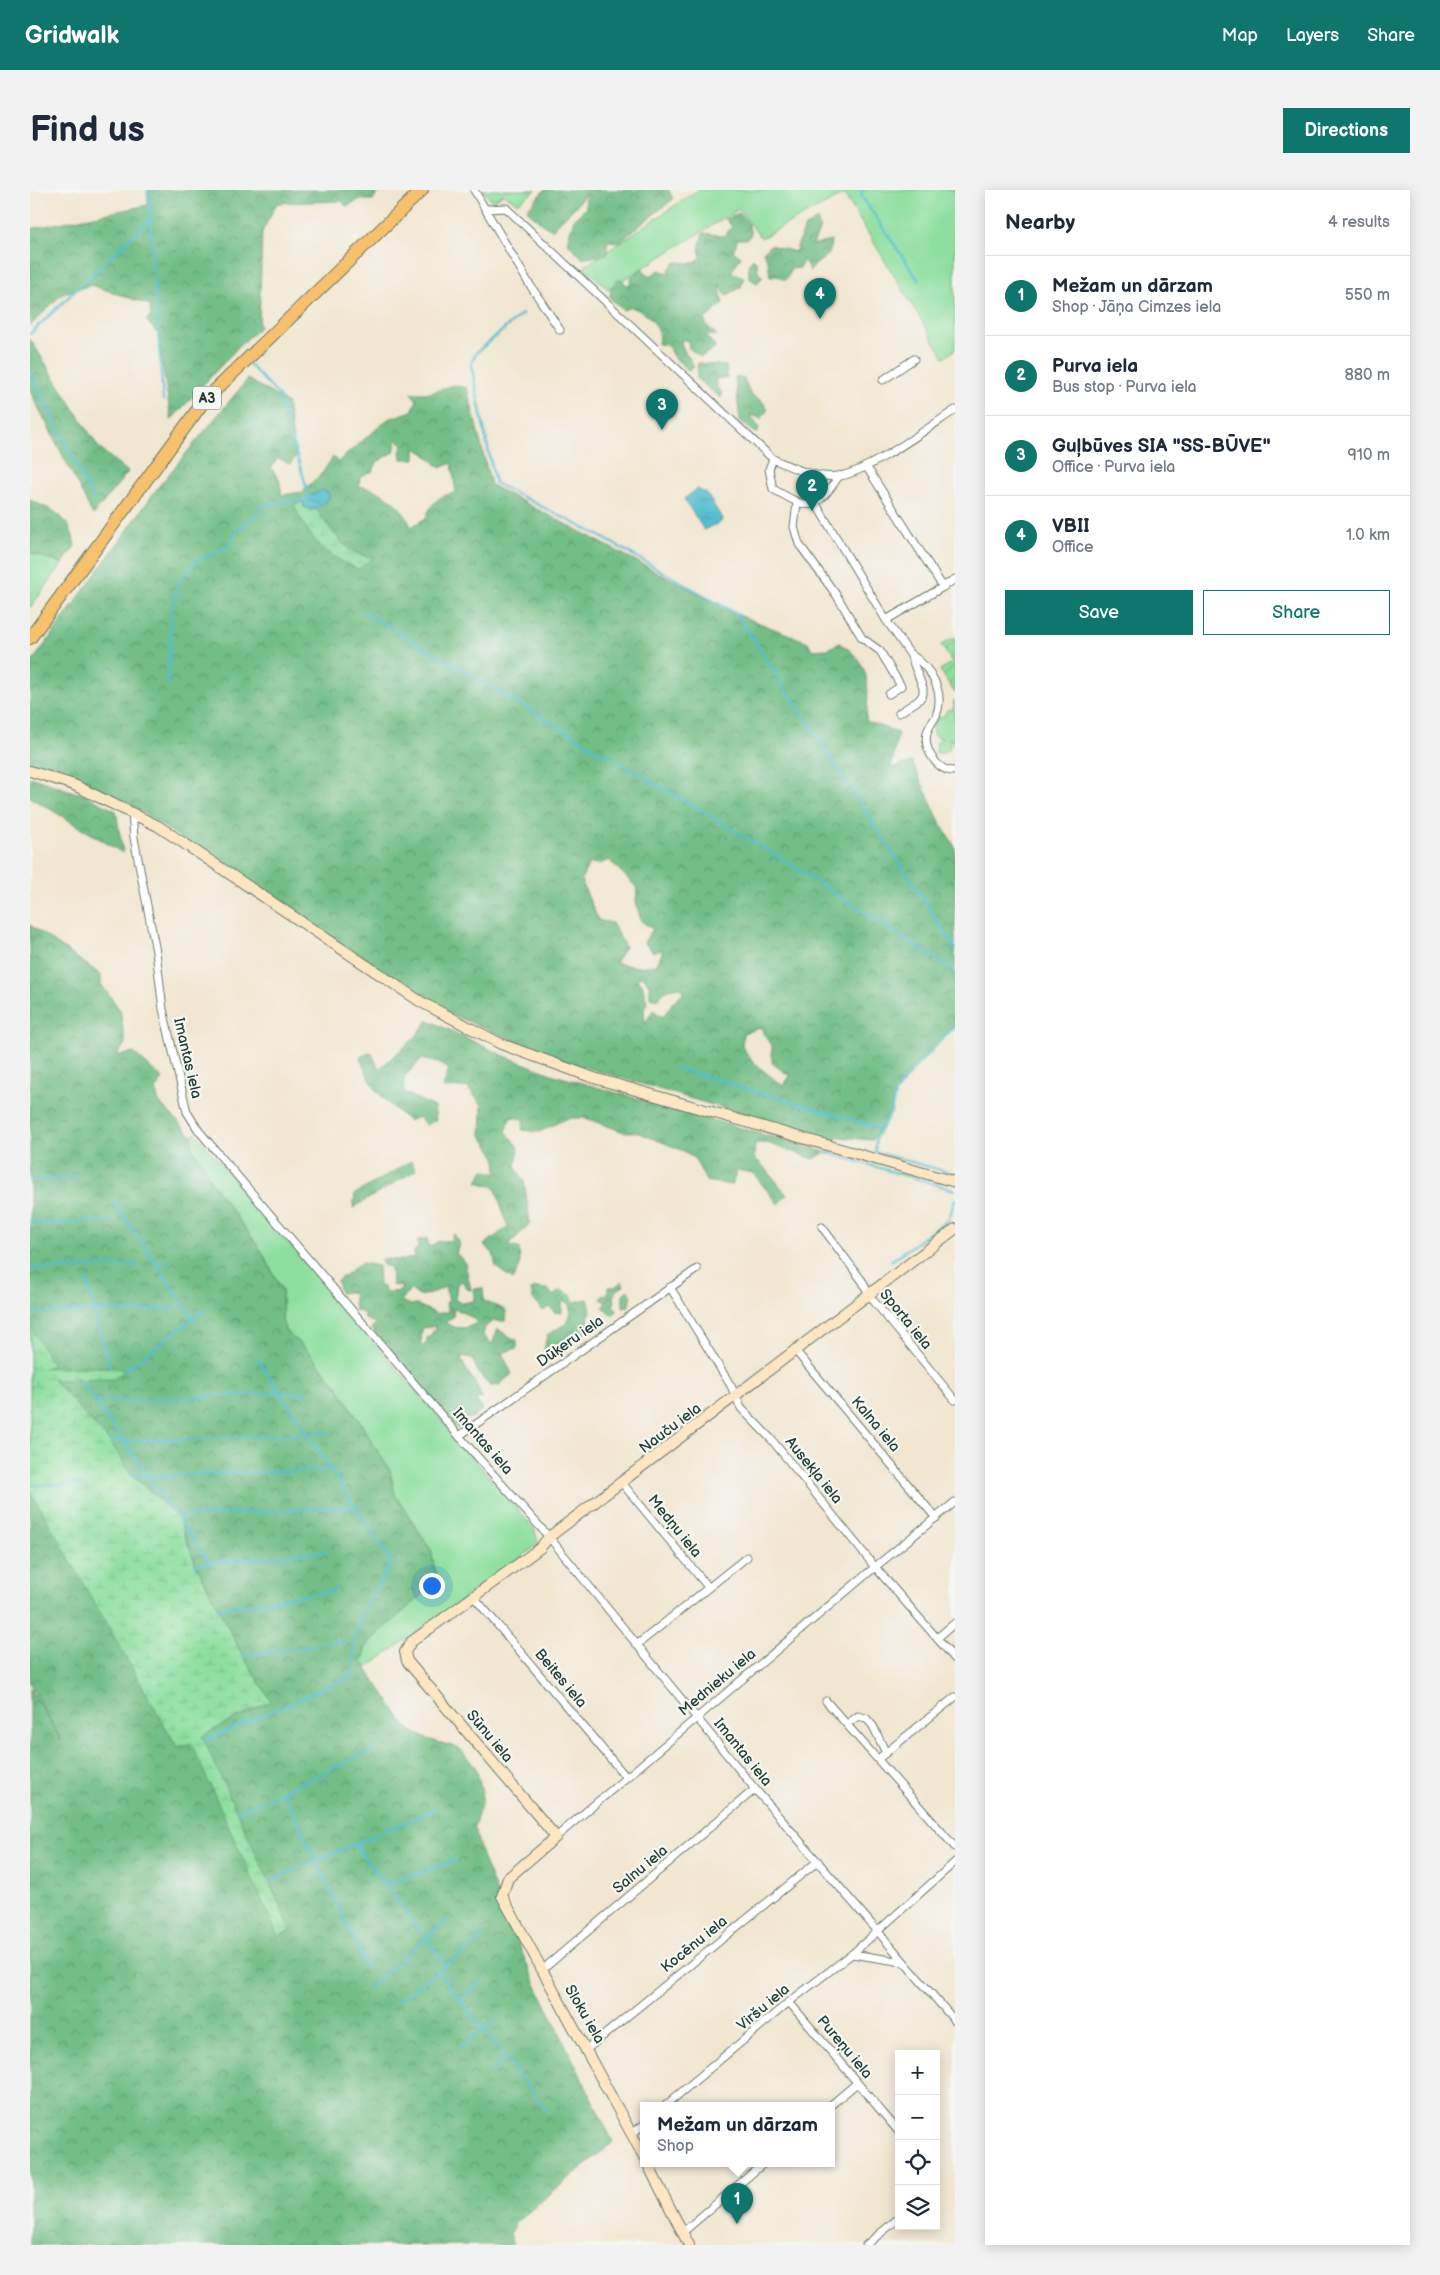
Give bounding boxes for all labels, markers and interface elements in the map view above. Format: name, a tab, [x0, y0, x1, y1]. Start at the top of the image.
text: Gridwalk	[25, 21, 119, 50]
text: Map	[1222, 25, 1258, 46]
text: Layers	[1286, 25, 1339, 46]
text: Share	[1367, 25, 1415, 46]
button: Directions	[1283, 108, 1410, 153]
text: Find us	[30, 109, 145, 152]
text: Nearby	[1005, 210, 1075, 235]
text: 4 results	[1328, 213, 1390, 232]
text: Mežam un dārzam	[1052, 275, 1213, 298]
pin: 4	[804, 278, 836, 319]
text: 1	[1018, 286, 1024, 305]
text: 550 m	[1345, 286, 1390, 305]
text: Shop · Jāņa Cimzes iela	[1052, 298, 1221, 317]
text: Purva iela	[1052, 355, 1138, 378]
text: 2	[1016, 366, 1026, 385]
text: 880 m	[1344, 366, 1390, 385]
text: Bus stop · Purva iela	[1052, 378, 1197, 397]
road number: A3	[193, 387, 221, 410]
pin: 3	[646, 389, 678, 430]
text: Guļbūves SIA "SS-BŪVE"	[1052, 435, 1271, 458]
text: 3	[1016, 446, 1026, 465]
text: 910 m	[1348, 446, 1390, 465]
text: Office · Purva iela	[1052, 458, 1175, 477]
pin: 2	[796, 470, 828, 511]
text: VBII	[1052, 515, 1090, 538]
text: 4	[1016, 526, 1026, 545]
text: 1.0 km	[1346, 526, 1390, 545]
text: Office	[1052, 538, 1094, 557]
button: Save	[1005, 590, 1193, 635]
button: Share	[1203, 590, 1390, 635]
street label: Imantas iela	[169, 1016, 206, 1100]
street label: Sporta iela	[875, 1285, 936, 1354]
street label: Dūķeru iela	[533, 1311, 607, 1371]
street label: Kalna iela	[847, 1393, 904, 1456]
street label: Nauču iela	[636, 1399, 705, 1458]
street label: Imantas iela	[448, 1404, 517, 1479]
street label: Ausekļa iela	[781, 1433, 846, 1508]
street label: Medņu iela	[644, 1491, 706, 1562]
your location	[419, 1573, 445, 1599]
street label: Beites iela	[530, 1645, 591, 1712]
street label: Mednieku iela	[675, 1645, 760, 1720]
street label: Sūnu iela	[462, 1706, 517, 1766]
street label: Imantas iela	[709, 1714, 776, 1790]
street label: Salnu iela	[609, 1841, 672, 1898]
street label: Kocēnu iela	[657, 1912, 731, 1977]
street label: Viršu iela	[733, 1980, 794, 2035]
street label: Sloku iela	[560, 1982, 609, 2047]
street label: Pureņu iela	[813, 2012, 877, 2083]
map controls	[895, 2050, 940, 2230]
button: +	[895, 2050, 940, 2095]
button: −	[895, 2095, 940, 2140]
popup	[640, 2102, 835, 2167]
text: Mežam un dārzam	[657, 2114, 818, 2137]
text: Shop	[657, 2137, 694, 2156]
button: locate	[895, 2140, 940, 2185]
pin: 1	[721, 2183, 753, 2224]
button: layers	[895, 2185, 940, 2230]

